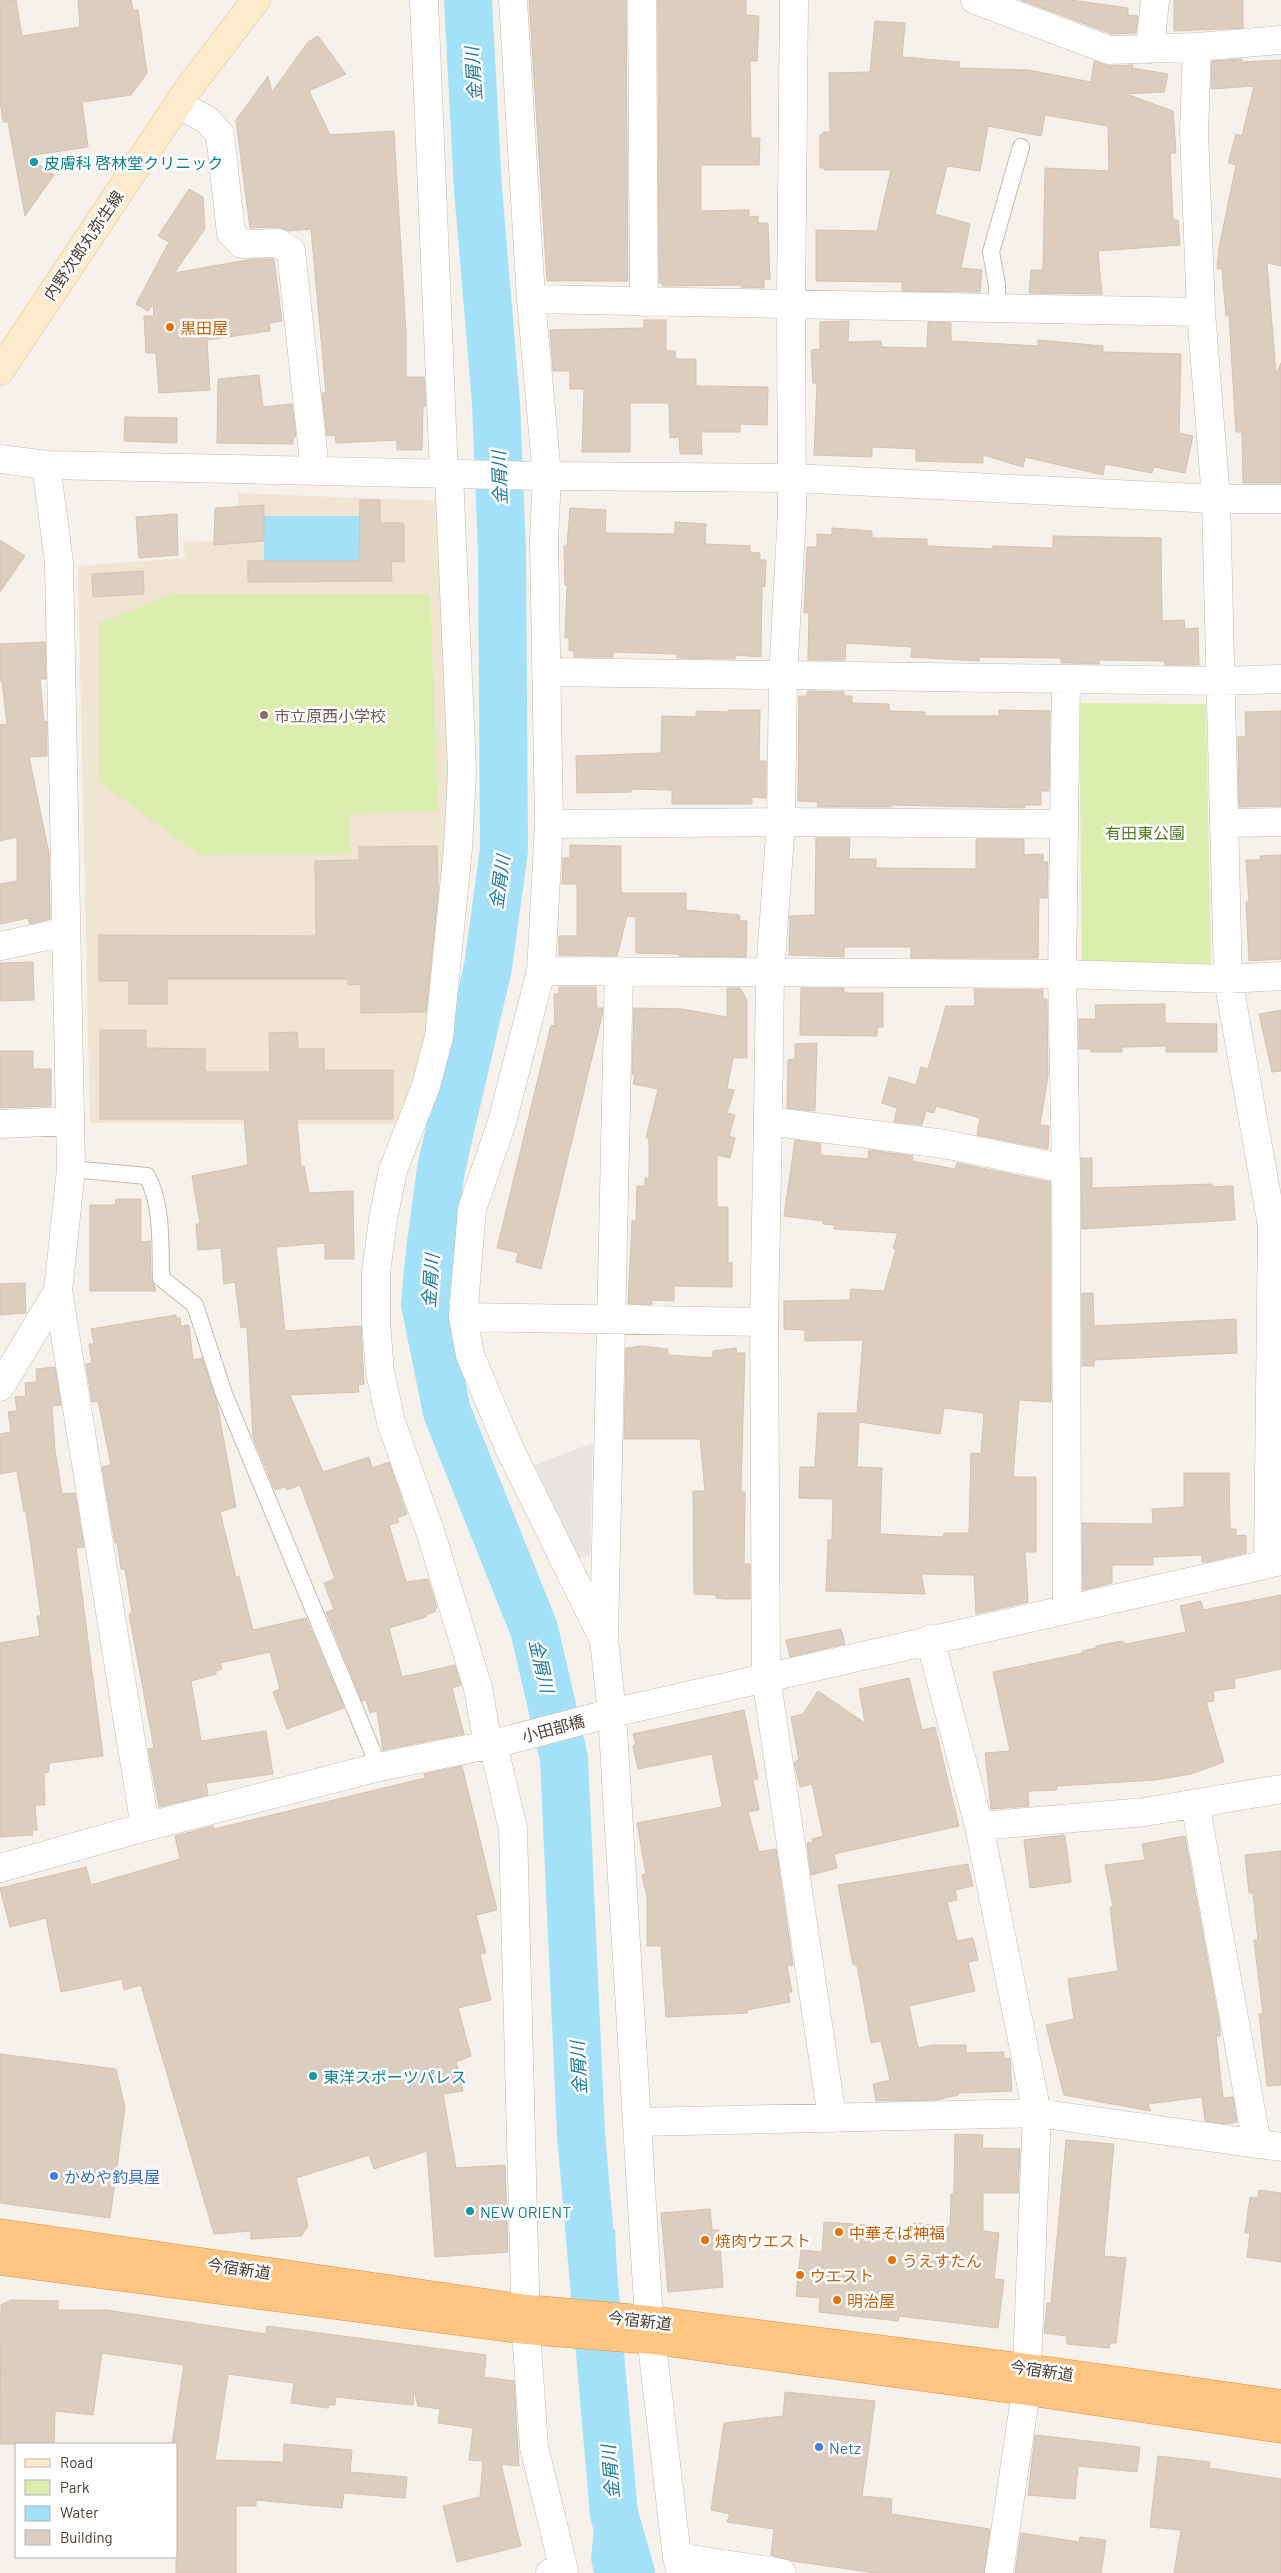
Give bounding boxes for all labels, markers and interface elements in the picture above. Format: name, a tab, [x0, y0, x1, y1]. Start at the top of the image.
water label: 金屑川	[460, 44, 486, 102]
place label: 皮膚科 啓林堂クリニック	[44, 153, 223, 172]
marker: 皮膚科 啓林堂クリニック	[28, 156, 40, 168]
street label: 内野次郎丸弥生線	[39, 187, 127, 303]
place label: 黒田屋	[180, 318, 228, 337]
marker: 黒田屋	[164, 321, 176, 333]
water label: 金屑川	[487, 449, 511, 505]
place label: 市立原西小学校	[274, 706, 386, 725]
marker: 市立原西小学校	[258, 709, 270, 721]
park label: 有田東公園	[1105, 823, 1185, 842]
water label: 金屑川	[484, 852, 514, 910]
water label: 金屑川	[417, 1251, 443, 1309]
water label: 金屑川	[525, 1637, 559, 1697]
street label: 小田部橋	[520, 1711, 586, 1745]
water label: 金屑川	[565, 2038, 590, 2096]
place label: 東洋スポーツパレス	[323, 2067, 467, 2086]
marker: 東洋スポーツパレス	[307, 2070, 319, 2082]
place label: かめや釣具屋	[64, 2167, 160, 2186]
marker: かめや釣具屋	[48, 2170, 60, 2182]
place label: NEW ORIENT	[480, 2202, 571, 2221]
marker: NEW ORIENT	[464, 2205, 476, 2217]
place label: 中華そば神福	[849, 2223, 945, 2242]
marker: 中華そば神福	[833, 2226, 845, 2238]
place label: 焼肉ウエスト	[715, 2231, 811, 2250]
marker: 焼肉ウエスト	[699, 2234, 711, 2246]
place label: うえすたん	[902, 2251, 982, 2270]
street label: 今宿新道	[206, 2254, 272, 2282]
marker: うえすたん	[886, 2254, 898, 2266]
place label: ウエスト	[810, 2266, 874, 2285]
marker: ウエスト	[794, 2269, 806, 2281]
place label: 明治屋	[847, 2291, 895, 2310]
marker: 明治屋	[831, 2294, 843, 2306]
street label: 今宿新道	[607, 2307, 673, 2333]
street label: 今宿新道	[1009, 2356, 1075, 2384]
place label: Netz	[829, 2438, 861, 2457]
marker: Netz	[813, 2441, 825, 2453]
water label: 金屑川	[597, 2442, 623, 2500]
legend	[15, 2443, 178, 2558]
text: Road	[60, 2453, 93, 2471]
text: Park	[60, 2478, 90, 2496]
text: Water	[60, 2503, 99, 2521]
text: Building	[60, 2528, 113, 2546]

